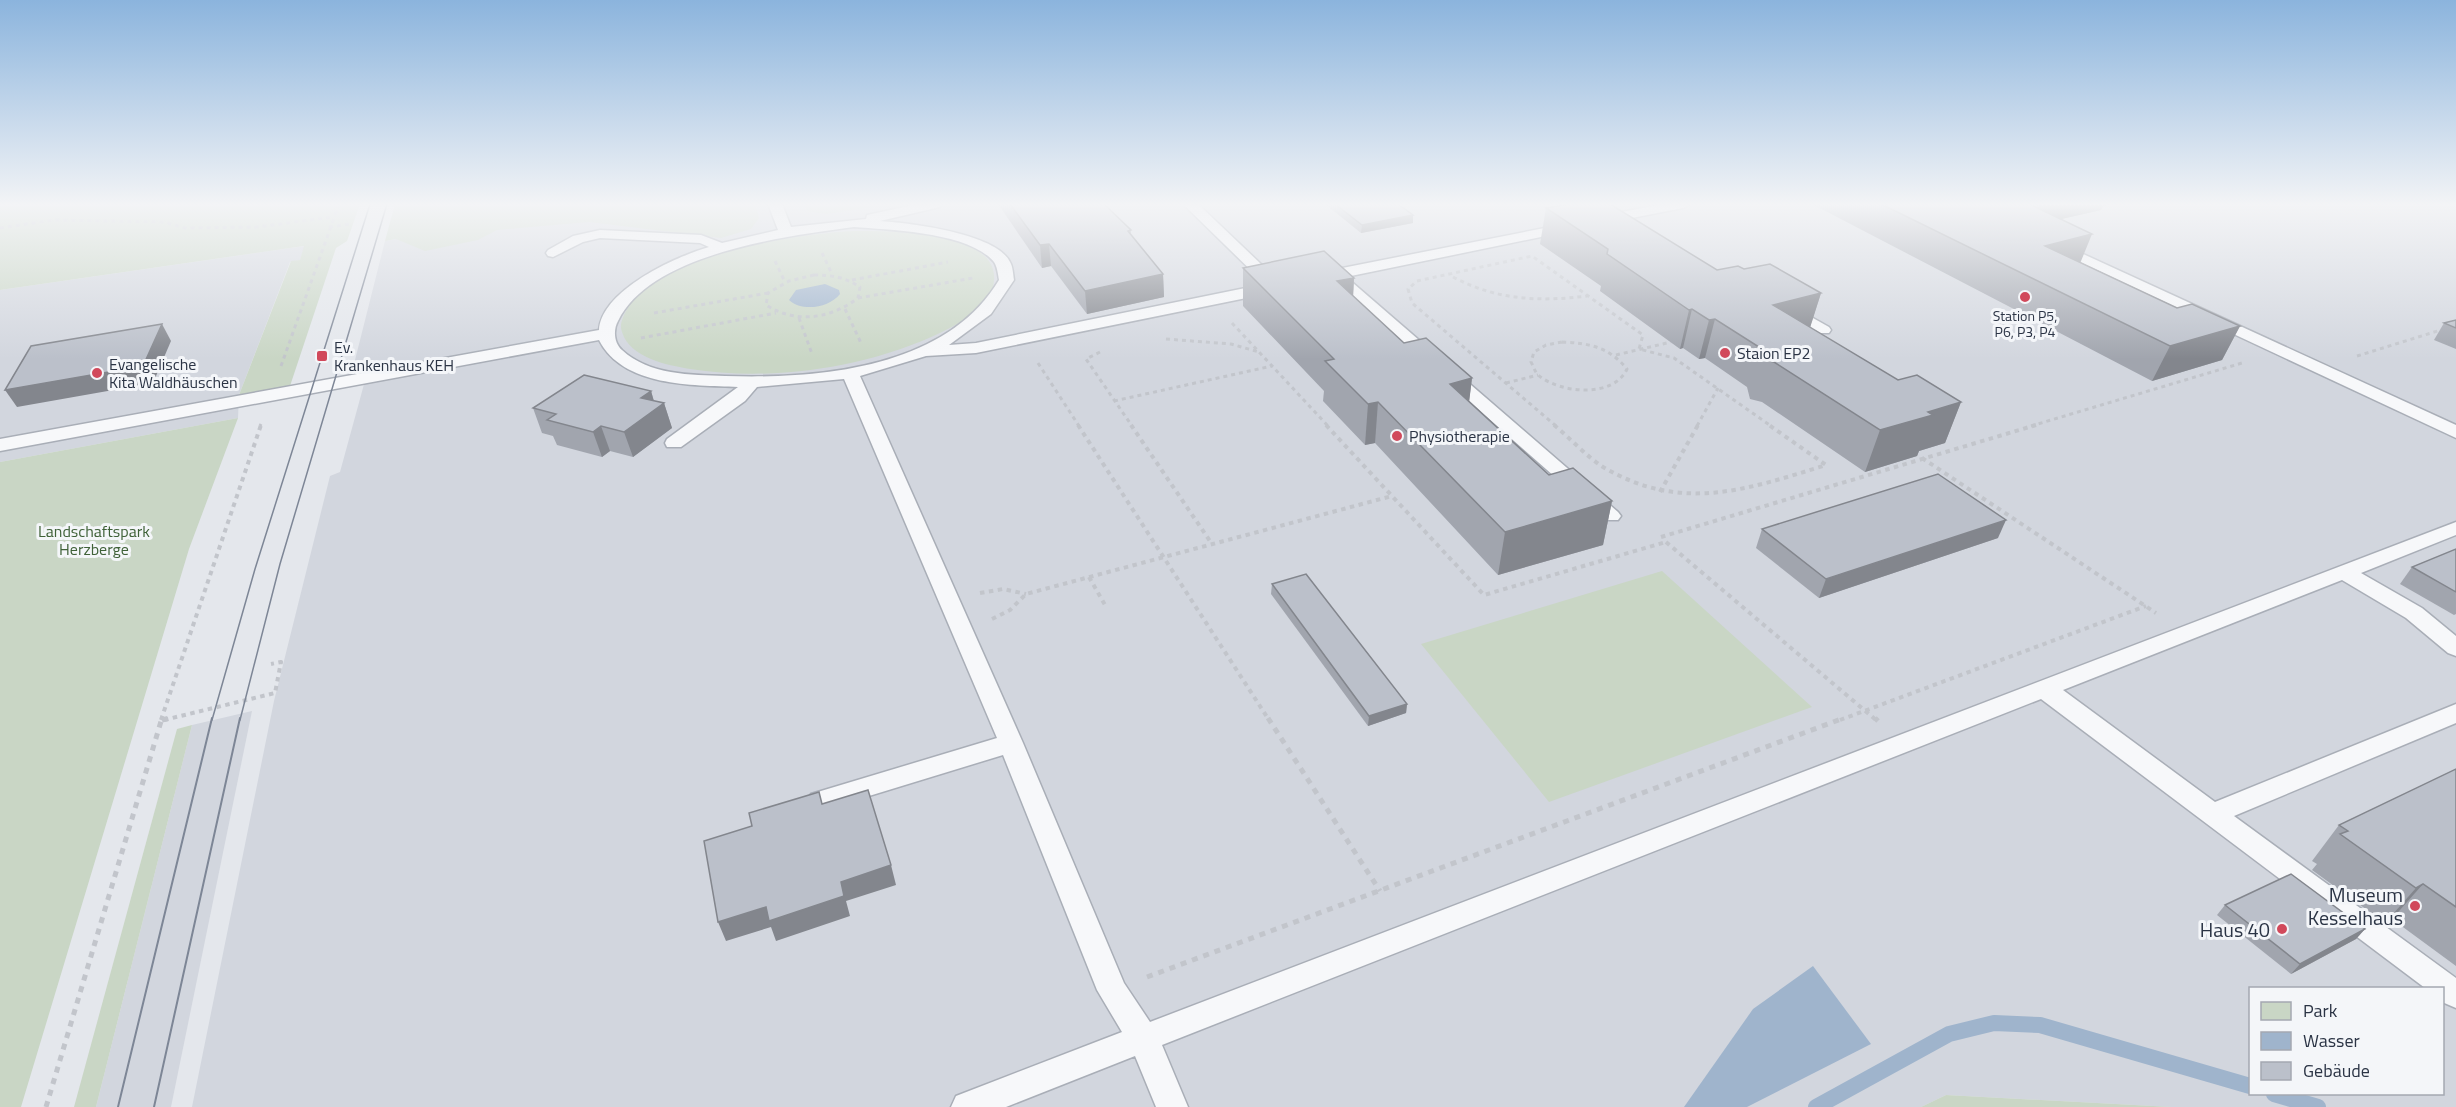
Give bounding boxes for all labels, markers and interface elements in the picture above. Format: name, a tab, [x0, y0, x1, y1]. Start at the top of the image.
marker: Station P5, P6, P3, P4	[2018, 290, 2032, 304]
place label: Station P5, P6, P3, P4	[1993, 305, 2057, 342]
place label: Ev. Krankenhaus KEH	[334, 335, 454, 377]
place label: Staion EP2	[1737, 341, 1811, 365]
marker: Staion EP2	[1718, 346, 1732, 360]
marker: Ev. Krankenhaus KEH	[315, 349, 329, 363]
place label: Evangelische Kita Waldhäuschen	[109, 352, 238, 394]
marker: Evangelische Kita Waldhäuschen	[90, 366, 104, 380]
place label: Physiotherapie	[1409, 424, 1510, 448]
marker: Physiotherapie	[1390, 429, 1404, 443]
park label: Landschaftspark Herzberge	[38, 519, 150, 561]
place label: Museum Kesselhaus	[2308, 879, 2403, 933]
marker: Museum Kesselhaus	[2408, 899, 2422, 913]
place label: Haus 40	[2200, 914, 2270, 945]
marker: Haus 40	[2275, 922, 2289, 936]
legend	[2249, 987, 2444, 1095]
text: Park	[2303, 997, 2338, 1024]
text: Wasser	[2303, 1027, 2360, 1054]
text: Gebäude	[2303, 1057, 2370, 1084]

